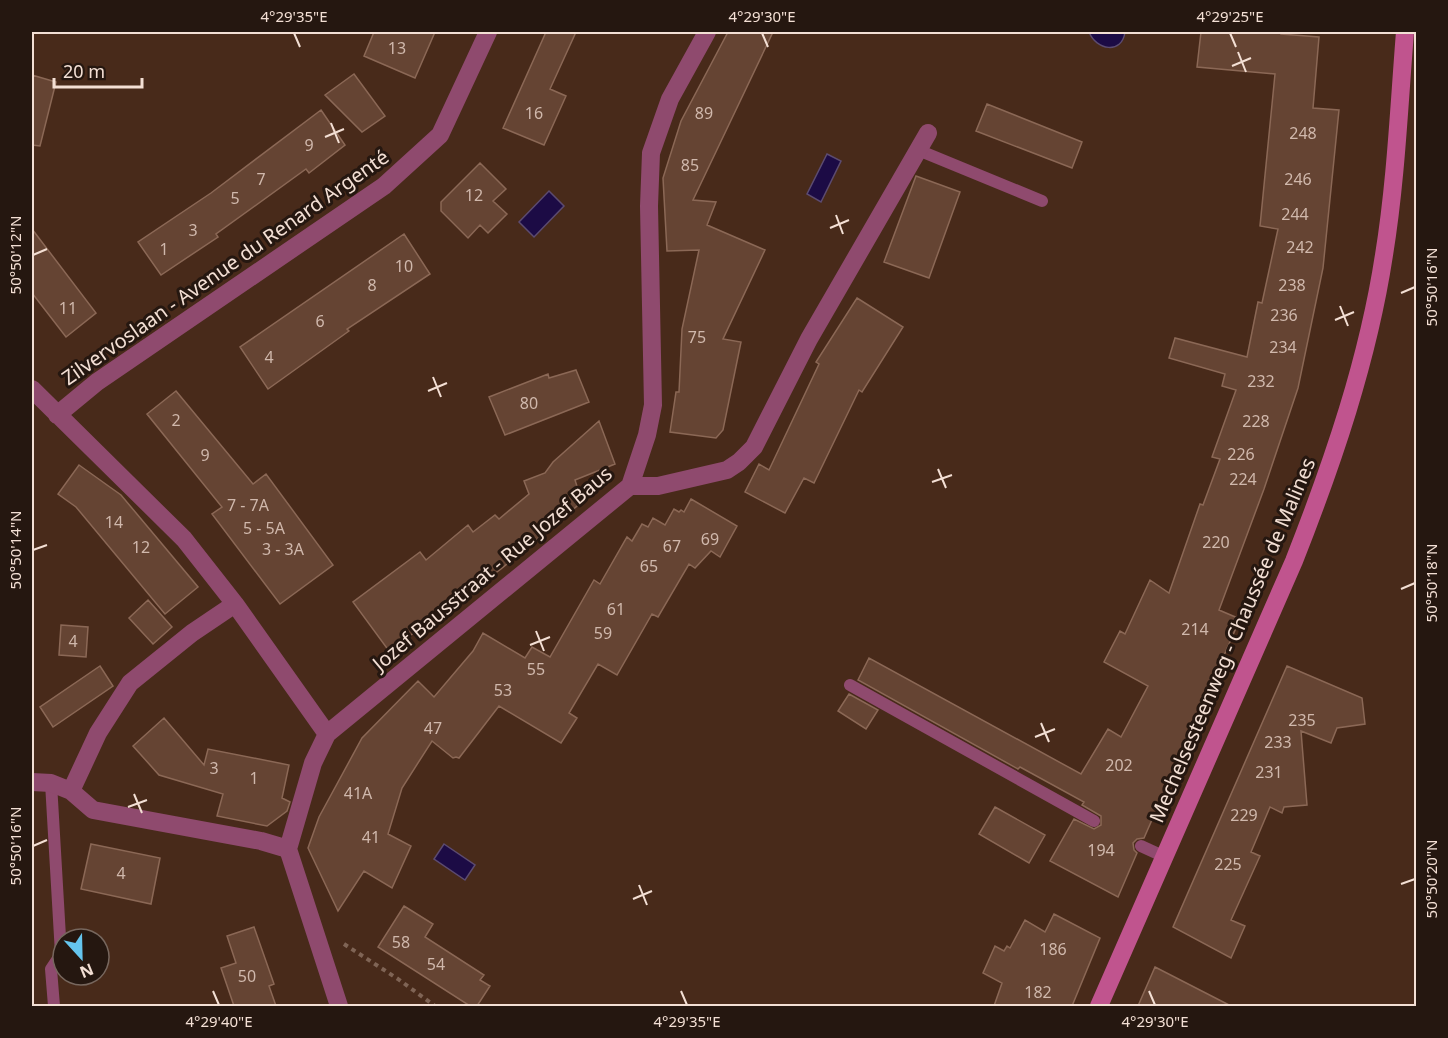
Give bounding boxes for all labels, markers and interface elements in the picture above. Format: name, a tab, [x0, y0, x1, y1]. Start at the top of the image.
text: 4°29'35"E	[260, 6, 328, 26]
text: 4°29'30"E	[728, 6, 796, 26]
text: 4°29'25"E	[1196, 6, 1264, 26]
house number: 13	[388, 37, 406, 59]
scale bar	[54, 51, 142, 89]
text: 20 m	[63, 59, 105, 83]
house number: 16	[525, 102, 543, 124]
house number: 89	[695, 102, 713, 124]
house number: 248	[1289, 122, 1317, 144]
house number: 9	[304, 134, 314, 156]
street label: Zilvervoslaan - Avenue du Renard Argenté	[56, 143, 394, 391]
house number: 85	[681, 154, 699, 176]
house number: 7	[256, 168, 266, 190]
house number: 246	[1284, 168, 1312, 190]
house number: 12	[465, 184, 483, 206]
house number: 5	[230, 187, 240, 209]
house number: 244	[1281, 203, 1309, 225]
text: 50°50'12"N	[5, 216, 25, 294]
house number: 3	[188, 219, 198, 241]
house number: 242	[1286, 236, 1314, 258]
house number: 1	[159, 238, 169, 260]
text: 50°50'16"N	[1421, 248, 1441, 326]
house number: 10	[395, 255, 413, 277]
house number: 8	[367, 274, 377, 296]
house number: 238	[1278, 274, 1306, 296]
house number: 11	[59, 297, 77, 319]
house number: 236	[1270, 304, 1298, 326]
house number: 6	[315, 310, 325, 332]
house number: 75	[688, 326, 706, 348]
house number: 234	[1269, 336, 1297, 358]
house number: 4	[264, 346, 274, 368]
house number: 232	[1247, 370, 1275, 392]
house number: 80	[520, 392, 538, 414]
house number: 2	[171, 409, 181, 431]
house number: 228	[1242, 410, 1270, 432]
house number: 226	[1227, 443, 1255, 465]
house number: 9	[200, 444, 210, 466]
street label: Mechelsesteenweg - Chaussée de Malines	[1143, 454, 1321, 826]
street label: Jozef Bausstraat - Rue Jozef Baus	[365, 460, 617, 678]
house number: 224	[1229, 468, 1257, 490]
house number: 7 - 7A	[227, 494, 270, 516]
text: 50°50'14"N	[5, 511, 25, 589]
house number: 14	[105, 511, 123, 533]
house number: 5 - 5A	[243, 517, 286, 539]
house number: 69	[701, 528, 719, 550]
house number: 220	[1202, 531, 1230, 553]
house number: 67	[663, 535, 681, 557]
house number: 12	[132, 536, 150, 558]
house number: 3 - 3A	[262, 538, 305, 560]
text: 50°50'18"N	[1421, 544, 1441, 622]
house number: 65	[640, 555, 658, 577]
house number: 61	[607, 598, 625, 620]
house number: 214	[1181, 618, 1209, 640]
house number: 59	[594, 622, 612, 644]
house number: 4	[68, 630, 78, 652]
house number: 55	[527, 658, 545, 680]
house number: 53	[494, 679, 512, 701]
house number: 235	[1288, 709, 1316, 731]
house number: 47	[424, 717, 442, 739]
house number: 233	[1264, 731, 1292, 753]
house number: 202	[1105, 754, 1133, 776]
house number: 3	[209, 757, 219, 779]
house number: 231	[1255, 761, 1283, 783]
house number: 1	[249, 767, 259, 789]
house number: 41A	[344, 782, 373, 804]
house number: 229	[1230, 804, 1258, 826]
text: 50°50'16"N	[5, 807, 25, 885]
house number: 41	[362, 826, 380, 848]
house number: 194	[1087, 839, 1115, 861]
text: 50°50'20"N	[1421, 840, 1441, 918]
house number: 225	[1214, 853, 1242, 875]
house number: 4	[116, 862, 126, 884]
north arrow	[51, 927, 111, 987]
house number: 58	[392, 931, 410, 953]
house number: 186	[1039, 938, 1067, 960]
house number: 54	[427, 953, 445, 975]
text: N	[76, 958, 97, 984]
house number: 50	[238, 965, 256, 987]
house number: 182	[1024, 981, 1052, 1003]
text: 4°29'40"E	[185, 1011, 253, 1031]
text: 4°29'35"E	[653, 1011, 721, 1031]
text: 4°29'30"E	[1121, 1011, 1189, 1031]

